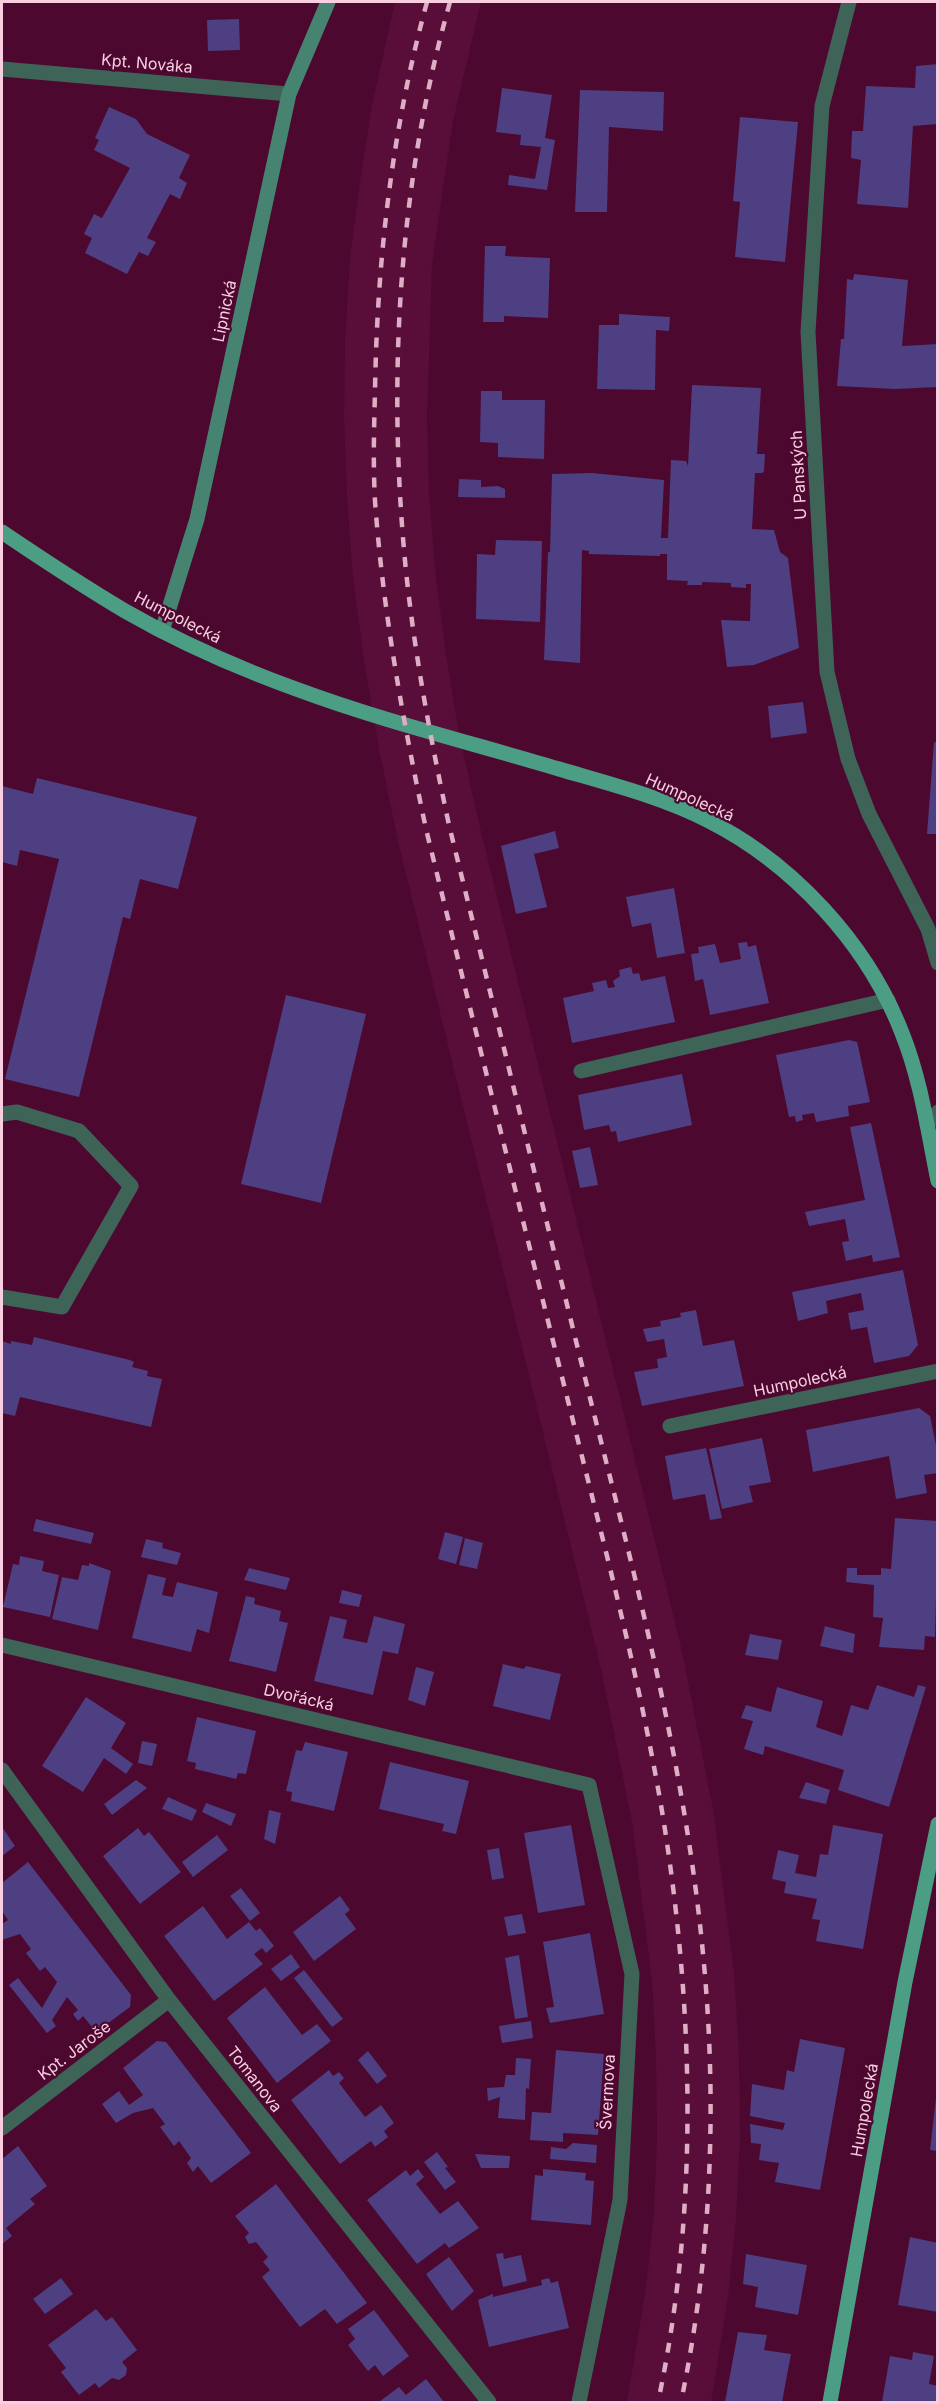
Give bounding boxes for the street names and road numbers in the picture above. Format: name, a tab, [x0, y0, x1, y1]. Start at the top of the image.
street label: Kpt. Nováka	[100, 49, 194, 77]
street label: Lipnická	[208, 278, 240, 344]
street label: U Panských	[786, 430, 810, 520]
street label: Humpolecká	[131, 587, 225, 647]
street label: Humpolecká	[643, 769, 737, 825]
street label: Humpolecká	[752, 1361, 848, 1401]
street label: Dvořácká	[262, 1679, 336, 1715]
street label: Kpt. Jaroše	[34, 2016, 114, 2084]
street label: Tomanova	[223, 2042, 287, 2116]
street label: Švermova	[595, 2054, 619, 2130]
street label: Humpolecká	[846, 2062, 882, 2158]

